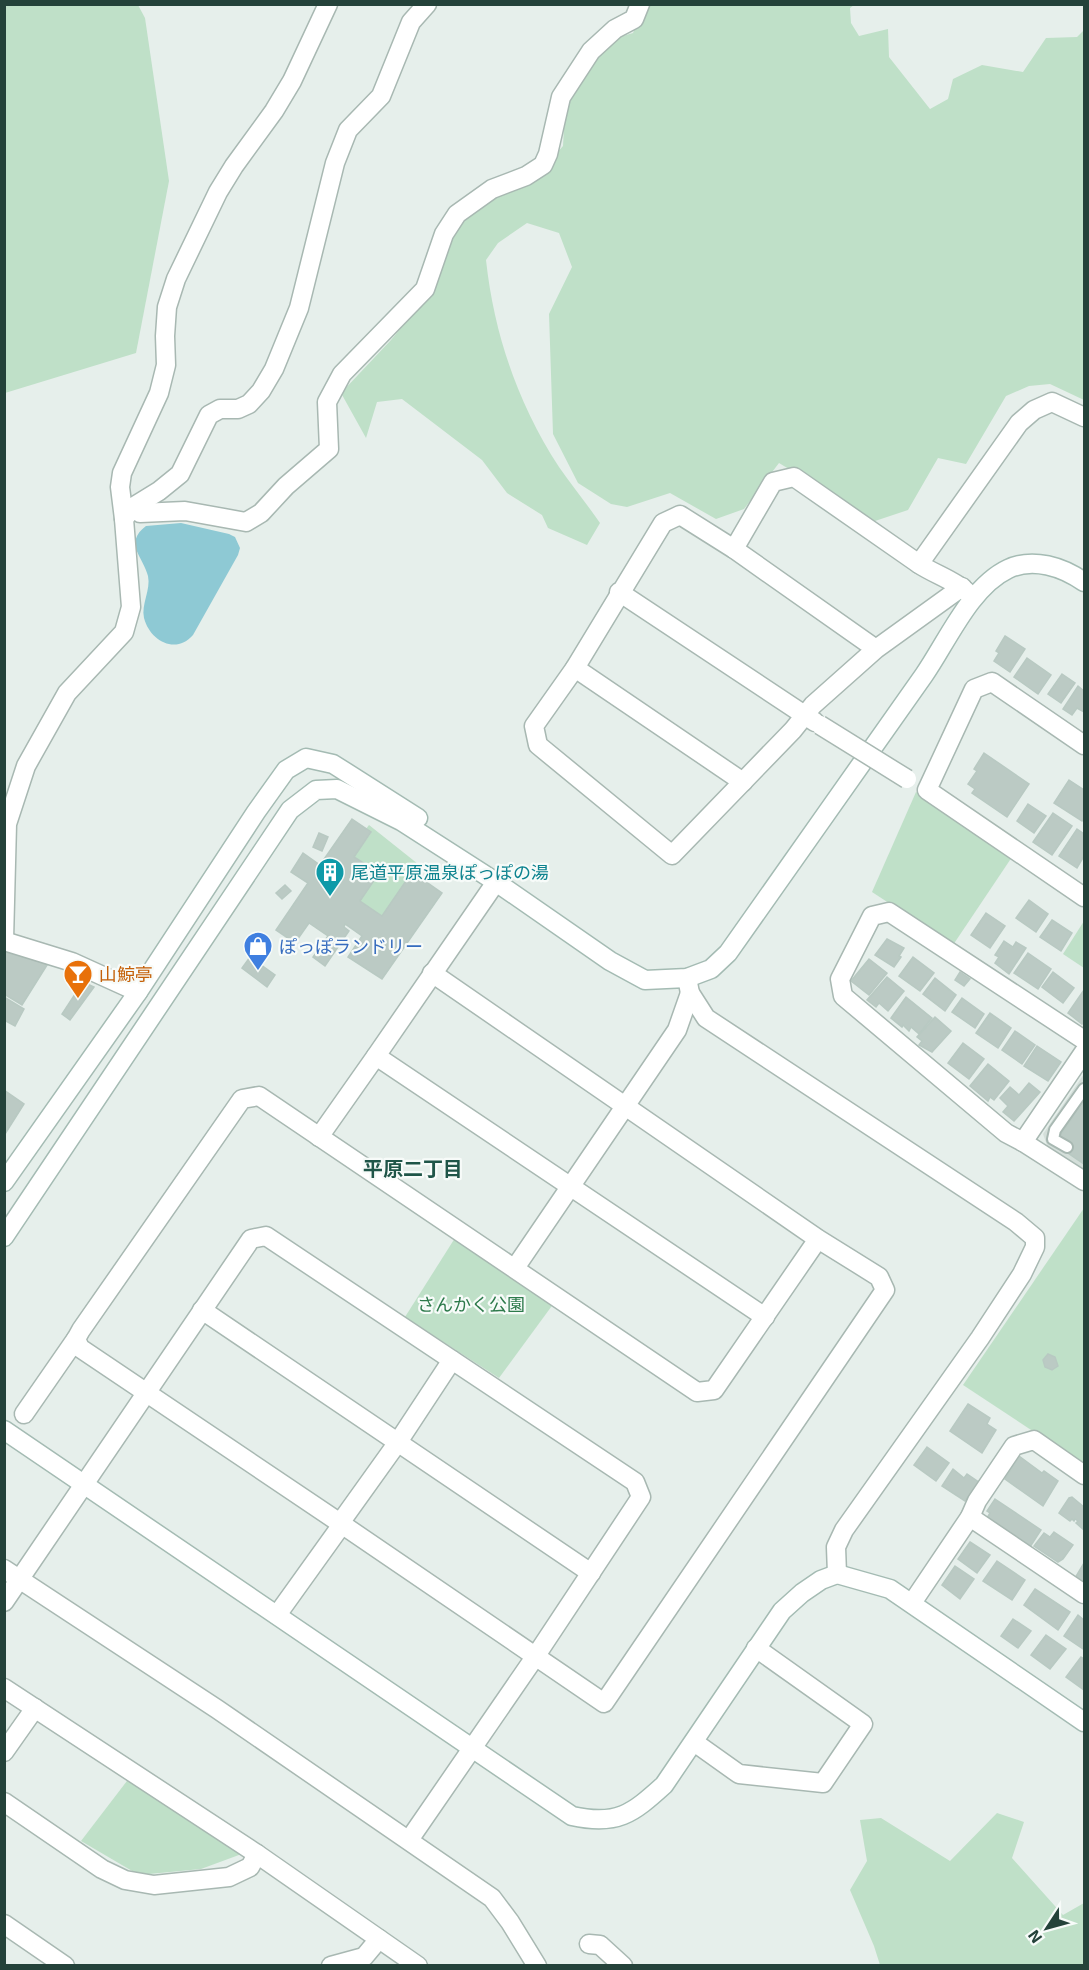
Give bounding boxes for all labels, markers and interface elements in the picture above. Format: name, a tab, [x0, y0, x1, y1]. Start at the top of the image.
building icon: 尾道平原温泉ぽっぽの湯	[314, 856, 346, 898]
place label: 尾道平原温泉ぽっぽの湯	[351, 861, 549, 883]
shop icon: ぽっぽランドリー	[242, 930, 274, 972]
place label: ぽっぽランドリー	[279, 935, 423, 957]
bar icon: 山鯨亭	[62, 958, 94, 1000]
place label: 山鯨亭	[99, 963, 153, 985]
district label: 平原二丁目	[363, 1156, 463, 1180]
park label: さんかく公園	[417, 1293, 525, 1315]
north arrow	[1017, 1898, 1077, 1958]
text: N	[1023, 1927, 1046, 1947]

